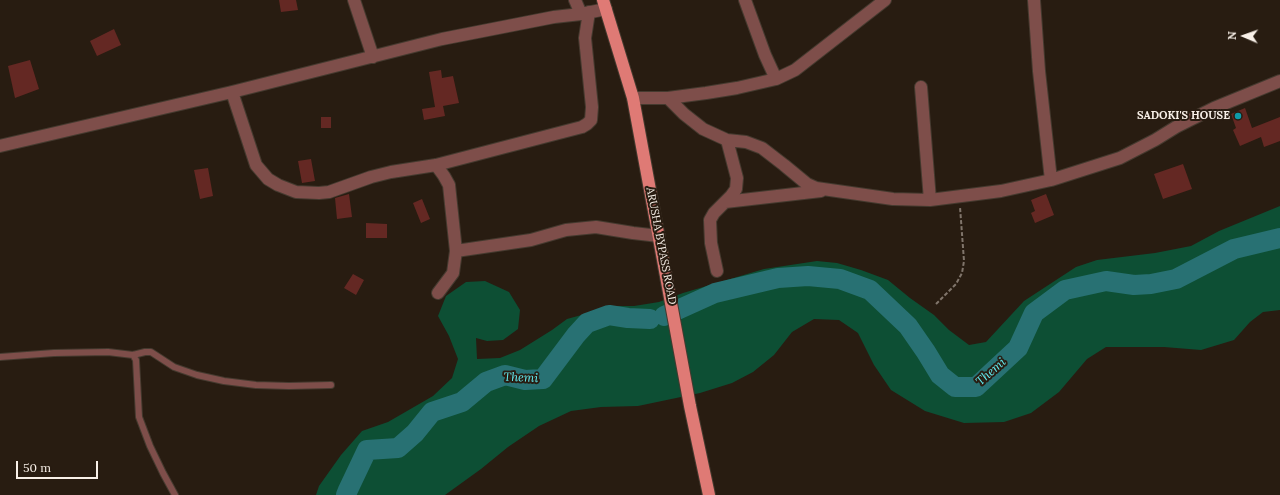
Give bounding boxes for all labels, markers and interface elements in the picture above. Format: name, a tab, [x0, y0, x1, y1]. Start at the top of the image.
north arrow	[1224, 16, 1264, 56]
text: N	[1225, 31, 1239, 40]
place label: SADOKI'S HOUSE	[1137, 109, 1230, 123]
marker: SADOKI'S HOUSE	[1233, 111, 1243, 121]
street label: ARUSHA BYPASS ROAD	[643, 186, 679, 306]
water label: Themi	[973, 355, 1009, 389]
water label: Themi	[503, 370, 539, 386]
scale bar	[18, 453, 100, 479]
text: 50 m	[23, 460, 51, 475]

